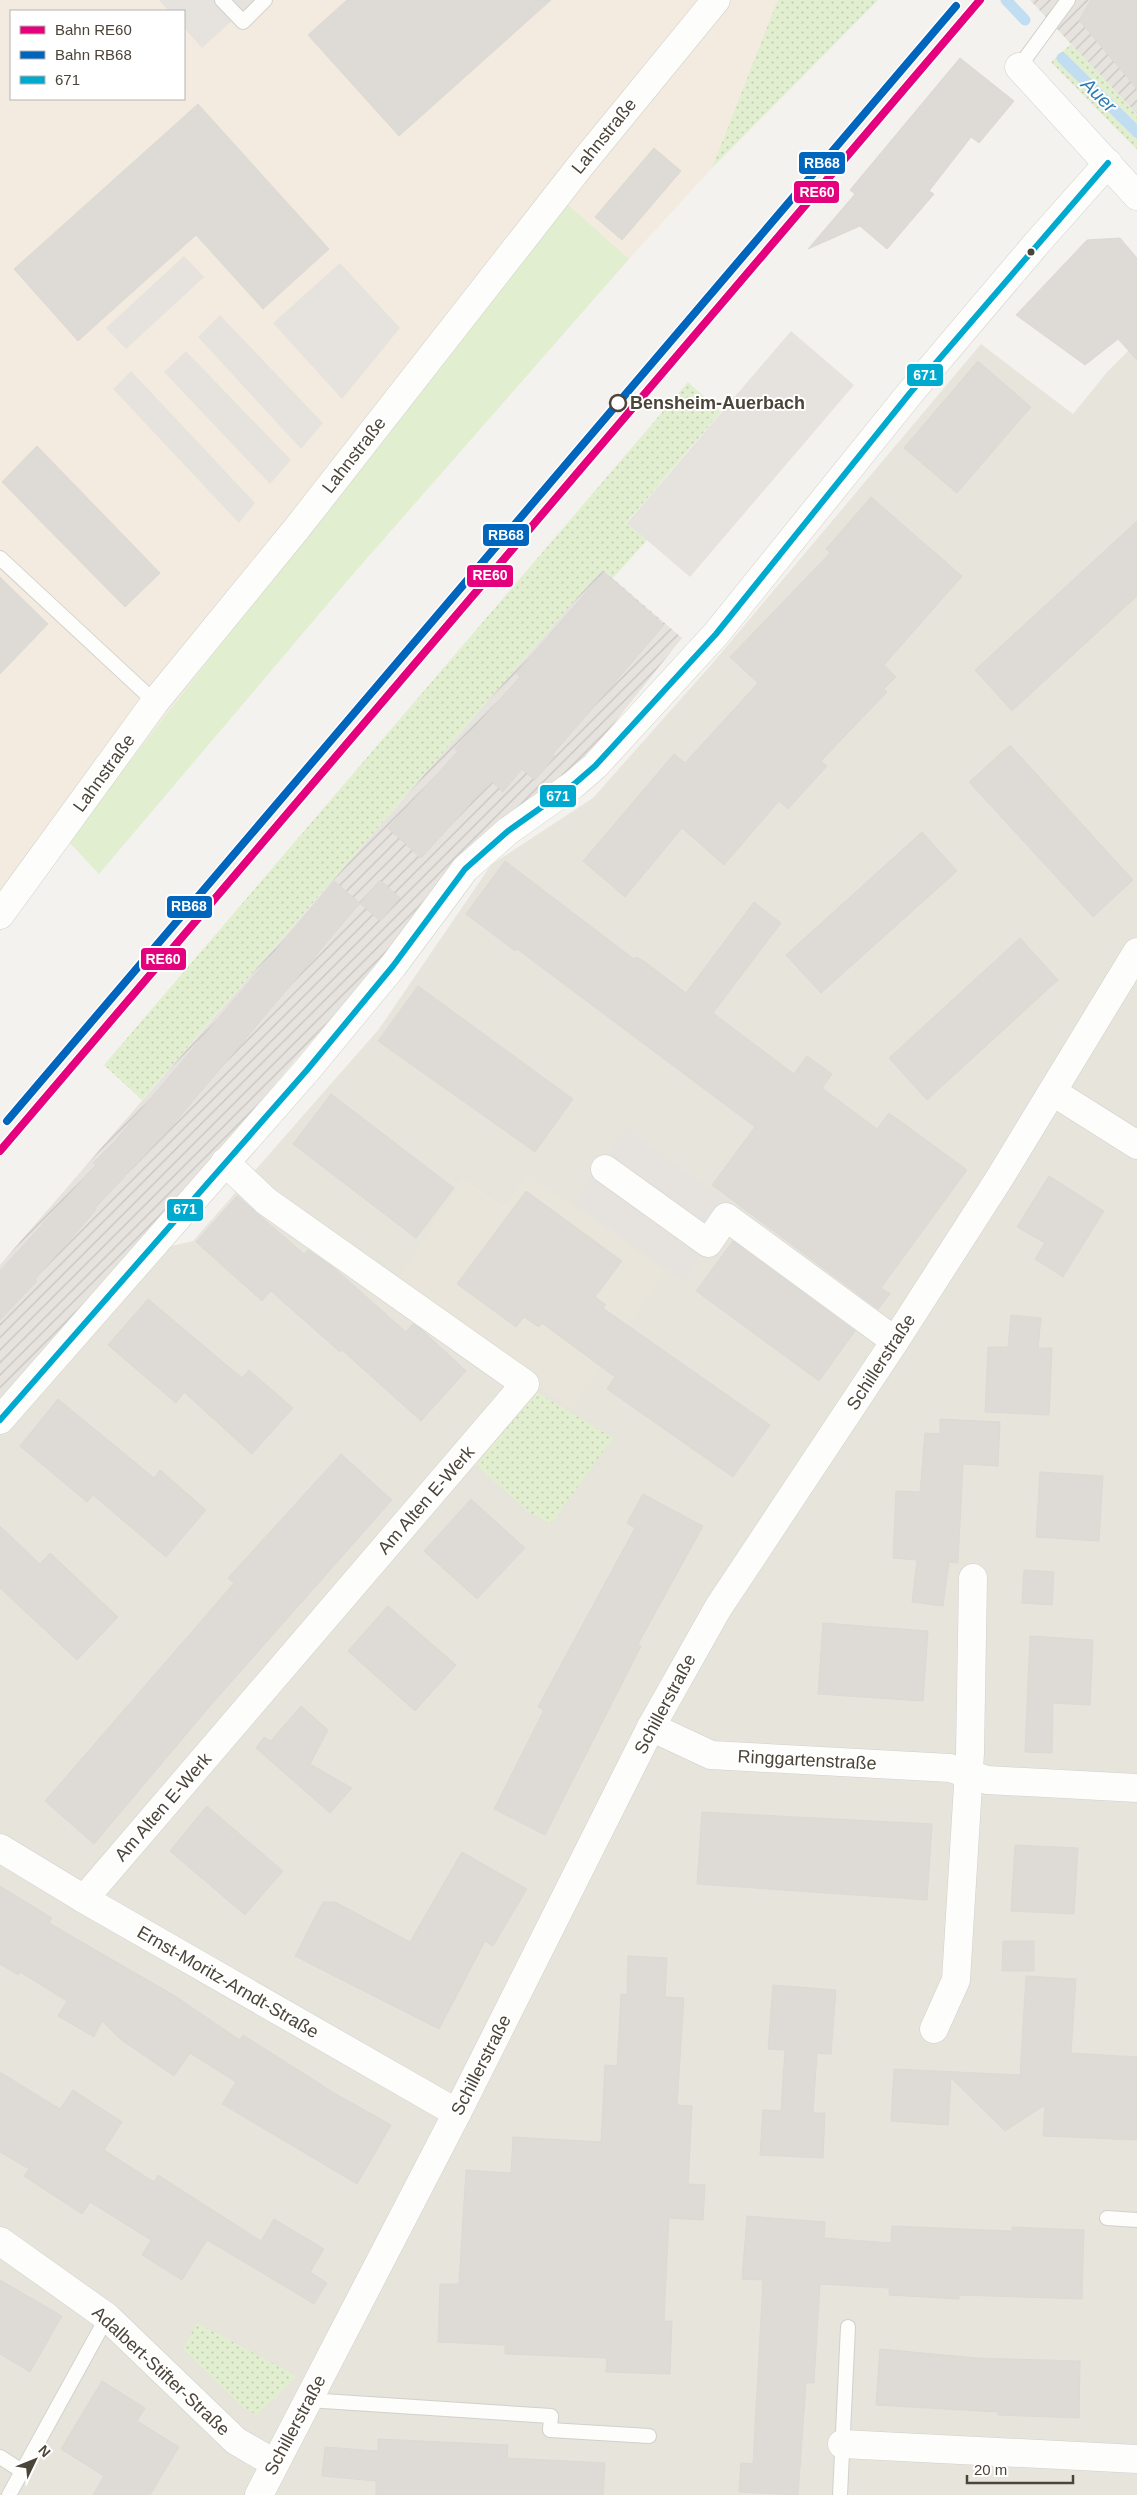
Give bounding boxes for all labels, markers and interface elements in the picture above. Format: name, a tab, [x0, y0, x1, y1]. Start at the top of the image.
legend	[10, 10, 185, 100]
text: Bahn RE60	[55, 21, 132, 38]
text: Bahn RB68	[55, 46, 132, 63]
text: 671	[55, 71, 80, 88]
water label: Auer	[1077, 73, 1121, 117]
street label: Lahnstraße	[568, 94, 640, 178]
line badge: RB68	[798, 151, 846, 175]
text: RB68	[804, 155, 840, 171]
line badge: RE60	[793, 180, 840, 204]
text: RE60	[799, 184, 835, 200]
unlabelled marker	[1026, 247, 1036, 257]
line badge: 671	[906, 363, 944, 387]
text: 671	[913, 367, 937, 383]
place label: Bensheim-Auerbach	[630, 393, 805, 413]
marker: Bensheim-Auerbach	[609, 394, 627, 412]
street label: Lahnstraße	[318, 413, 390, 497]
line badge: RB68	[482, 523, 530, 547]
text: RB68	[488, 527, 524, 543]
line badge: RE60	[466, 564, 514, 588]
text: RE60	[472, 567, 508, 583]
street label: Lahnstraße	[69, 730, 139, 816]
line badge: 671	[539, 784, 577, 808]
text: 671	[546, 788, 570, 804]
line badge: RB68	[166, 895, 213, 919]
text: RB68	[171, 898, 207, 914]
line badge: RE60	[140, 947, 187, 971]
text: RE60	[145, 951, 181, 967]
line badge: 671	[166, 1198, 204, 1222]
text: 671	[173, 1201, 197, 1217]
street label: Schillerstraße	[843, 1310, 919, 1414]
street label: Am Alten E-Werk	[374, 1441, 479, 1558]
street label: Schillerstraße	[630, 1651, 700, 1757]
street label: Ringgartenstraße	[737, 1746, 877, 1774]
street label: Am Alten E-Werk	[111, 1748, 216, 1865]
street label: Ernst-Moritz-Arndt-Straße	[134, 1922, 322, 2042]
street label: Schillerstraße	[447, 2011, 515, 2119]
street label: Adalbert-Stifter-Straße	[88, 2302, 234, 2440]
street label: Schillerstraße	[260, 2372, 330, 2478]
north arrow	[10, 2435, 60, 2485]
text: N	[35, 2442, 54, 2460]
scale bar	[967, 2452, 1073, 2484]
text: 20 m	[974, 2461, 1007, 2478]

